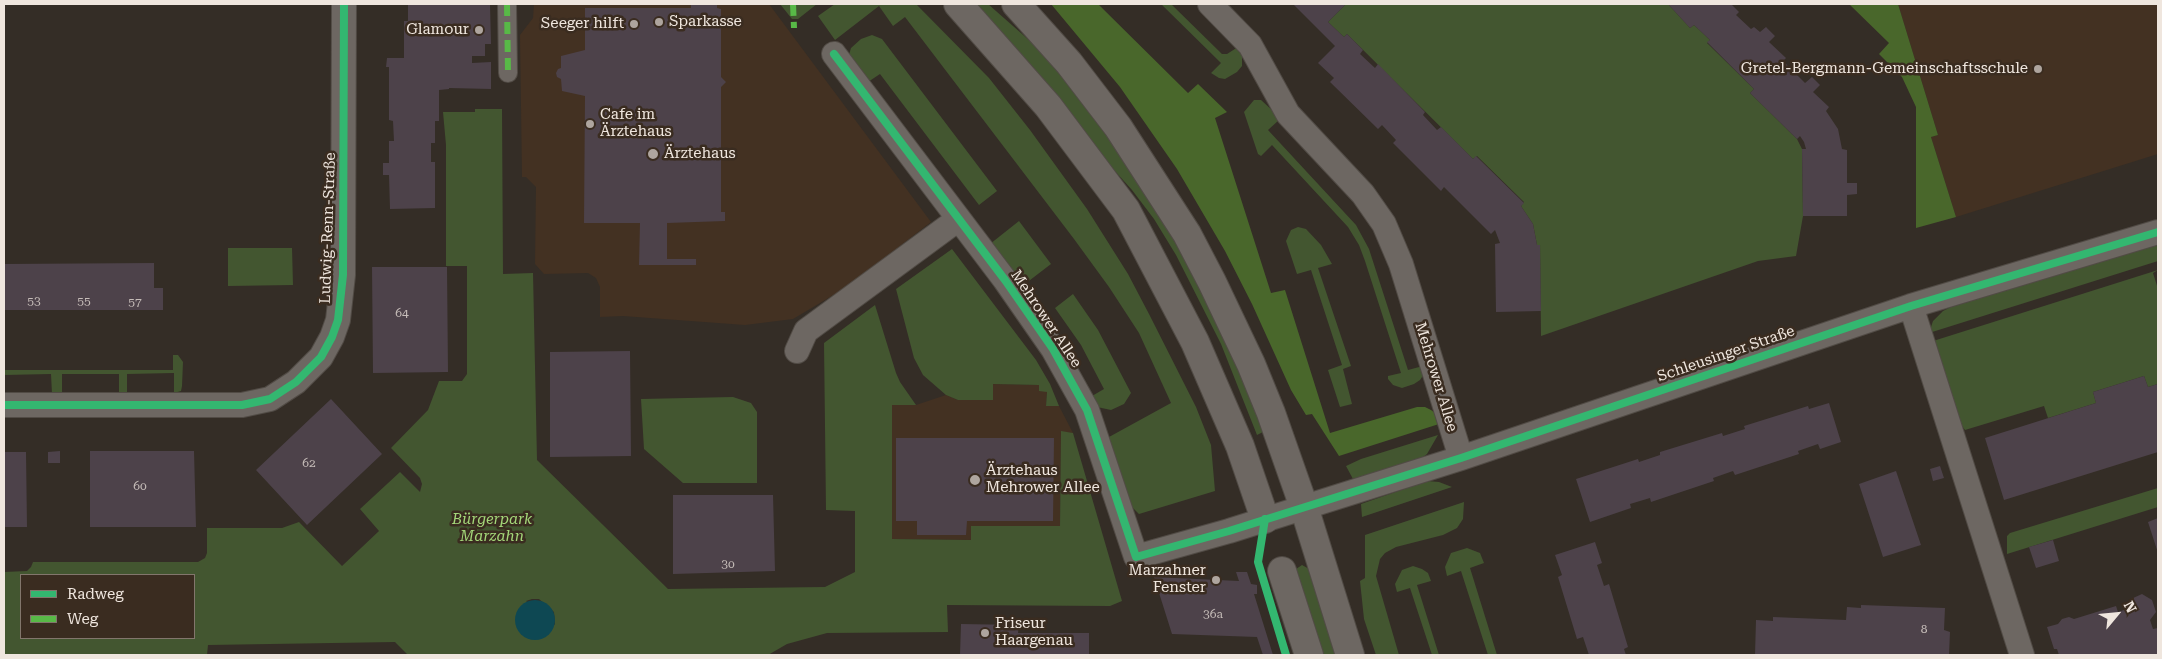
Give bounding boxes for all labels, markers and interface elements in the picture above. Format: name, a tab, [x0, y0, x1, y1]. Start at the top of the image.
place label: Sparkasse	[669, 13, 742, 31]
place label: Seeger hilft	[541, 15, 624, 33]
marker: Sparkasse	[653, 16, 665, 28]
marker: Seeger hilft	[628, 18, 640, 30]
place label: Glamour	[406, 21, 469, 39]
marker: Glamour	[473, 24, 485, 36]
place label: Gretel-Bergmann-Gemeinschaftsschule	[1741, 60, 2028, 78]
marker: Gretel-Bergmann-Gemeinschaftsschule	[2032, 63, 2044, 75]
place label: Cafe im Ärztehaus	[600, 106, 672, 141]
marker: Cafe im Ärztehaus	[584, 118, 596, 130]
place label: Ärztehaus	[664, 145, 736, 163]
marker: Ärztehaus	[646, 147, 660, 161]
street label: Ludwig-Renn-Straße	[316, 152, 340, 304]
street label: Mehrower Allee	[1007, 267, 1085, 371]
house number: 53	[27, 294, 41, 308]
house number: 55	[77, 294, 91, 308]
house number: 57	[128, 295, 142, 309]
house number: 64	[395, 306, 409, 320]
street label: Mehrower Allee	[1411, 320, 1461, 434]
street label: Schleusinger Straße	[1655, 322, 1797, 386]
house number: 62	[302, 456, 316, 470]
place label: Ärztehaus Mehrower Allee	[986, 462, 1100, 497]
marker: Ärztehaus Mehrower Allee	[968, 473, 982, 487]
house number: 60	[133, 479, 147, 493]
park label: Bürgerpark Marzahn	[452, 511, 532, 546]
house number: 30	[721, 557, 735, 571]
place label: Marzahner Fenster	[1129, 562, 1206, 597]
legend	[20, 574, 195, 639]
marker: Marzahner Fenster	[1210, 574, 1222, 586]
text: Radweg	[67, 585, 124, 603]
north arrow	[2092, 589, 2142, 639]
text: N	[2121, 598, 2140, 615]
house number: 36a	[1203, 607, 1223, 621]
text: Weg	[67, 610, 98, 628]
place label: Friseur Haargenau	[995, 615, 1073, 650]
house number: 8	[1921, 622, 1927, 636]
marker: Friseur Haargenau	[979, 627, 991, 639]

